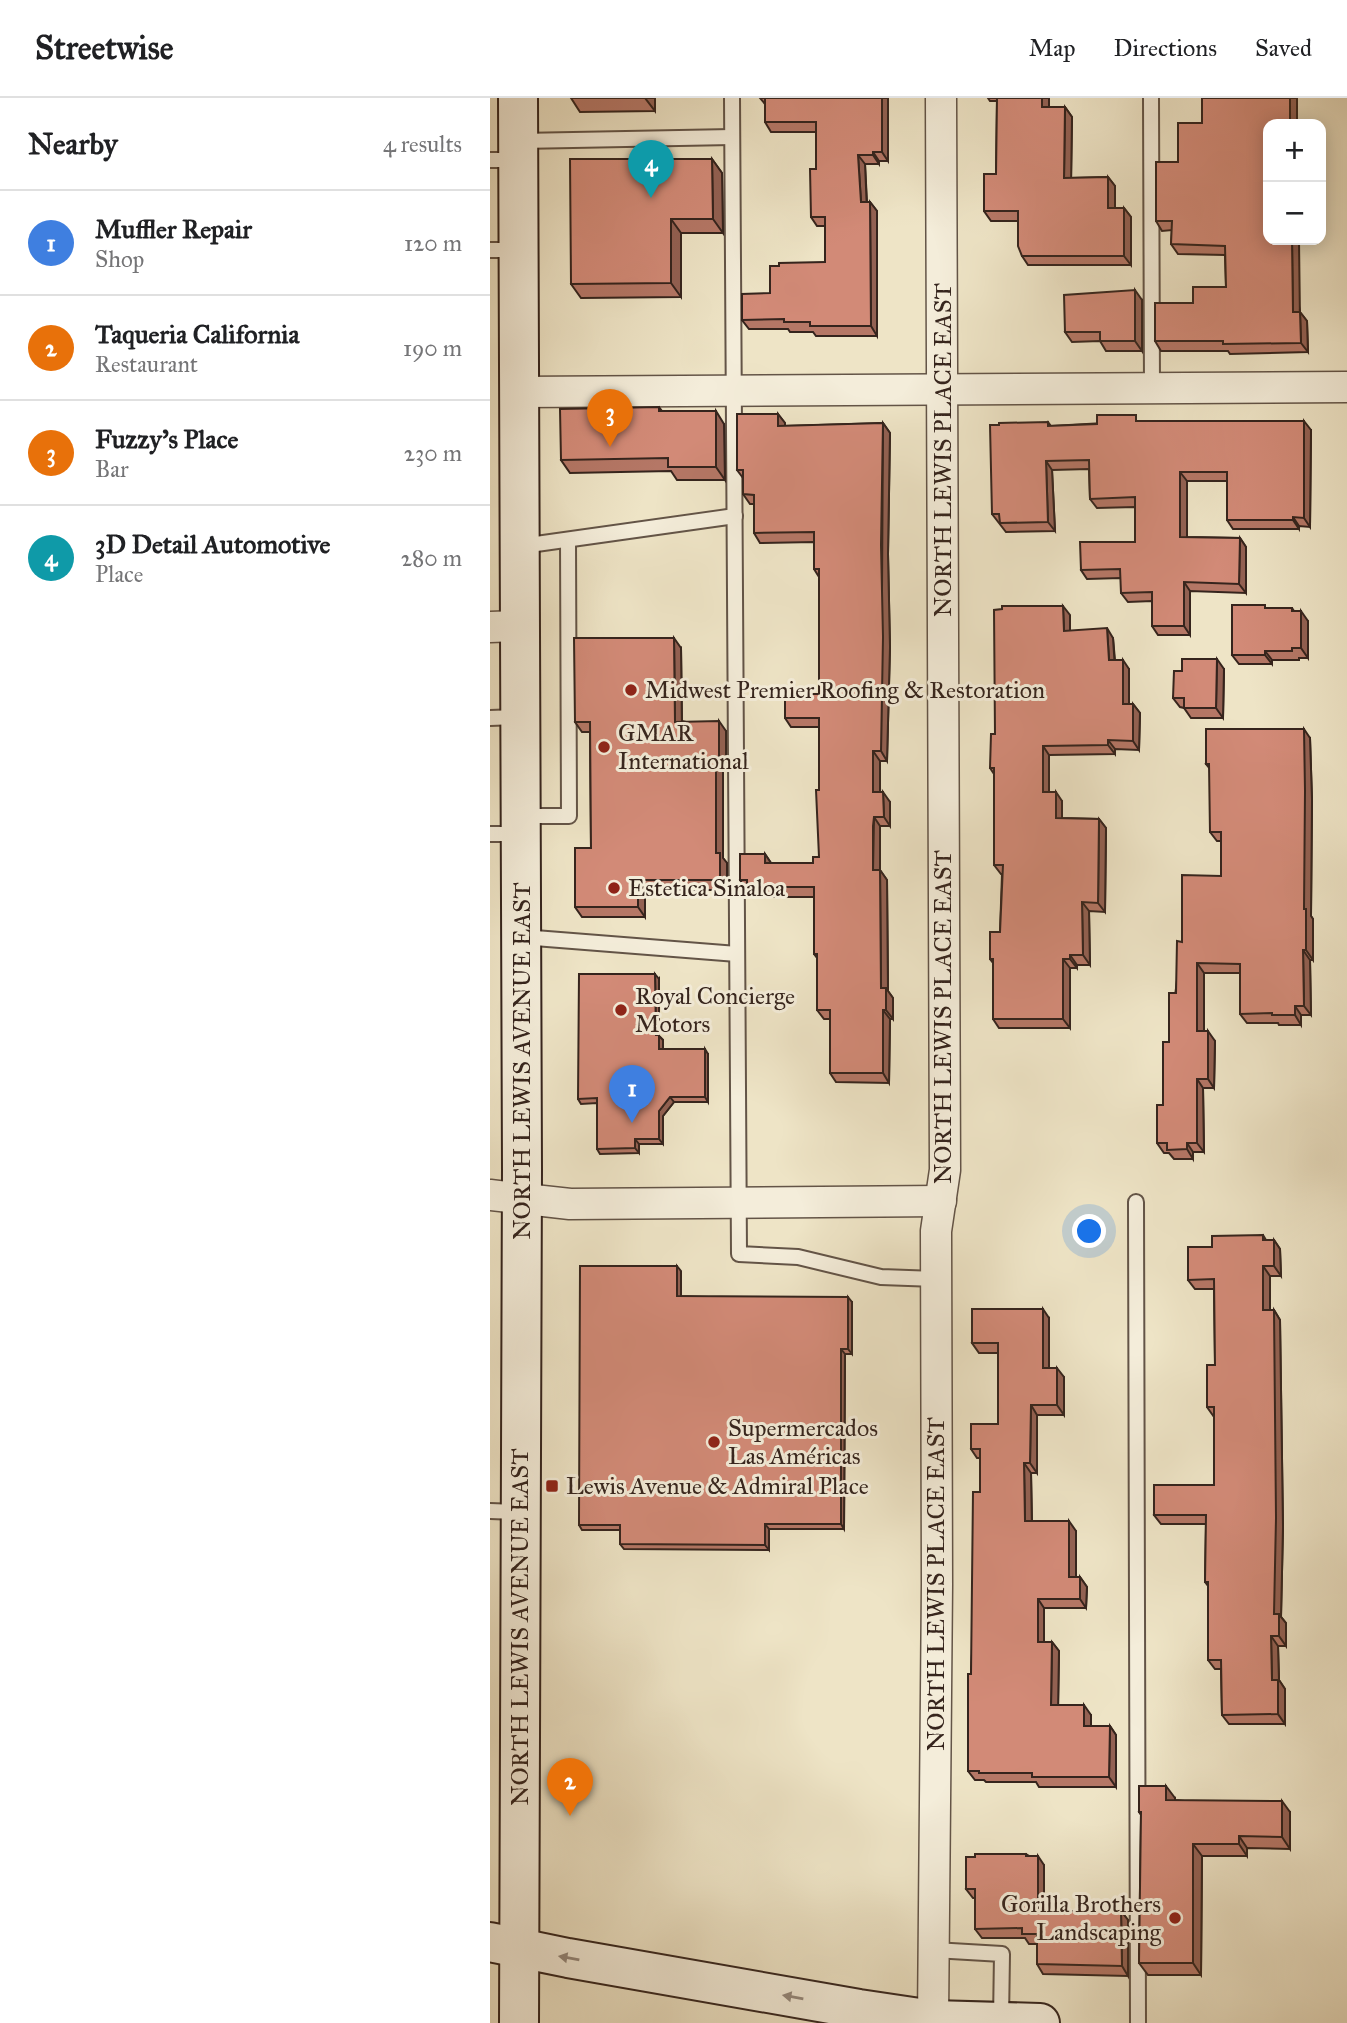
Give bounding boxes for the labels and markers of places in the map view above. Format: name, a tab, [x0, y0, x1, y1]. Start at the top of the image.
pin: 4	[628, 140, 674, 198]
pin: 3	[587, 389, 633, 447]
place label: Midwest Premier Roofing & Restoration	[645, 675, 1045, 705]
marker: Midwest Premier Roofing & Restoration	[623, 682, 639, 698]
place label: GMAR International	[618, 718, 749, 776]
marker: GMAR International	[596, 739, 612, 755]
place label: Estetica Sinaloa	[628, 873, 786, 903]
marker: Estetica Sinaloa	[606, 880, 622, 896]
place label: Royal Concierge Motors	[635, 981, 795, 1039]
marker: Royal Concierge Motors	[613, 1002, 629, 1018]
pin: 1	[609, 1065, 655, 1123]
place label: Supermercados Las Américas	[728, 1413, 878, 1471]
marker: Supermercados Las Américas	[706, 1434, 722, 1450]
place label: Lewis Avenue & Admiral Place	[566, 1471, 869, 1501]
marker: Lewis Avenue & Admiral Place	[544, 1478, 560, 1494]
pin: 2	[547, 1758, 593, 1816]
place label: Gorilla Brothers Landscaping	[1001, 1889, 1162, 1947]
marker: Gorilla Brothers Landscaping	[1167, 1910, 1183, 1926]

